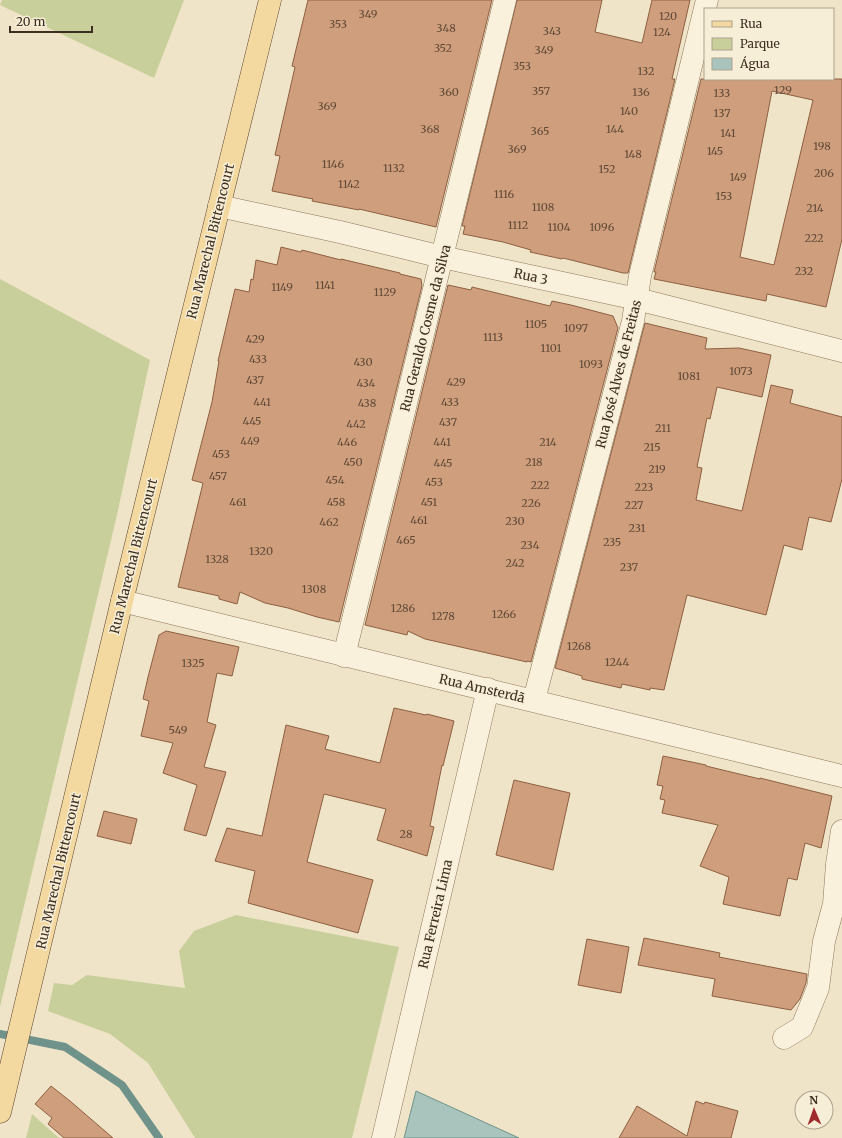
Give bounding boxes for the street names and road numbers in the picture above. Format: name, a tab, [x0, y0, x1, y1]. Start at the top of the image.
street label: Rua Marechal Bittencourt	[183, 162, 238, 321]
street label: Rua Geraldo Cosme da Silva	[396, 243, 455, 414]
street label: Rua 3	[512, 265, 550, 288]
street label: Rua José Alves de Freitas	[592, 298, 645, 450]
street label: Rua Marechal Bittencourt	[106, 477, 161, 636]
street label: Rua Amsterdã	[437, 670, 526, 707]
street label: Rua Marechal Bittencourt	[32, 791, 85, 951]
street label: Rua Ferreira Lima	[415, 858, 456, 970]

